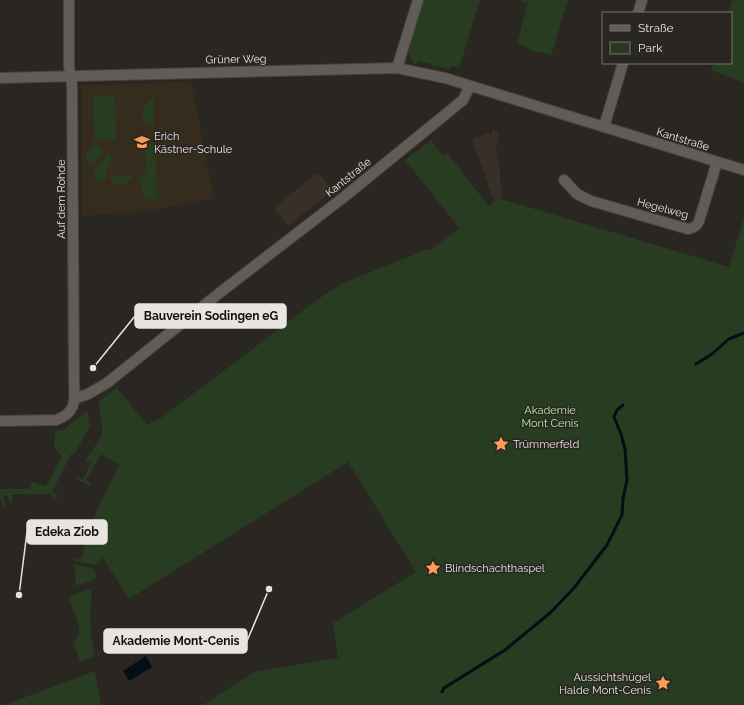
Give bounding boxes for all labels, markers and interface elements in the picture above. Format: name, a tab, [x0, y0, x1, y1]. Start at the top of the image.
legend	[602, 12, 732, 64]
text: Straße	[638, 21, 674, 35]
text: Park	[638, 41, 663, 55]
street label: Grüner Weg	[205, 52, 267, 67]
street label: Kantstraße	[655, 125, 711, 154]
place label: Erich Kästner-Schule	[154, 130, 233, 156]
school or university icon: Erich Kästner-Schule	[133, 133, 151, 151]
street label: Kantstraße	[323, 155, 374, 200]
street label: Auf dem Rohde	[55, 159, 68, 239]
street label: Hegelweg	[636, 195, 690, 222]
callout: Bauverein Sodingen eG	[135, 304, 286, 328]
text: Bauverein Sodingen eG	[144, 309, 279, 323]
park label: Akademie Mont Cenis	[521, 404, 579, 430]
place icon: Trümmerfeld	[492, 435, 510, 453]
place label: Trümmerfeld	[513, 438, 580, 451]
callout: Edeka Ziob	[27, 520, 107, 544]
text: Edeka Ziob	[35, 525, 99, 539]
place icon: Blindschachthaspel	[424, 559, 442, 577]
place label: Blindschachthaspel	[445, 562, 545, 575]
callout: Akademie Mont-Cenis	[104, 629, 247, 653]
text: Akademie Mont-Cenis	[113, 634, 239, 648]
place label: Aussichtshügel Halde Mont-Cenis	[559, 671, 651, 697]
place icon: Aussichtshügel Halde Mont-Cenis	[654, 674, 672, 692]

